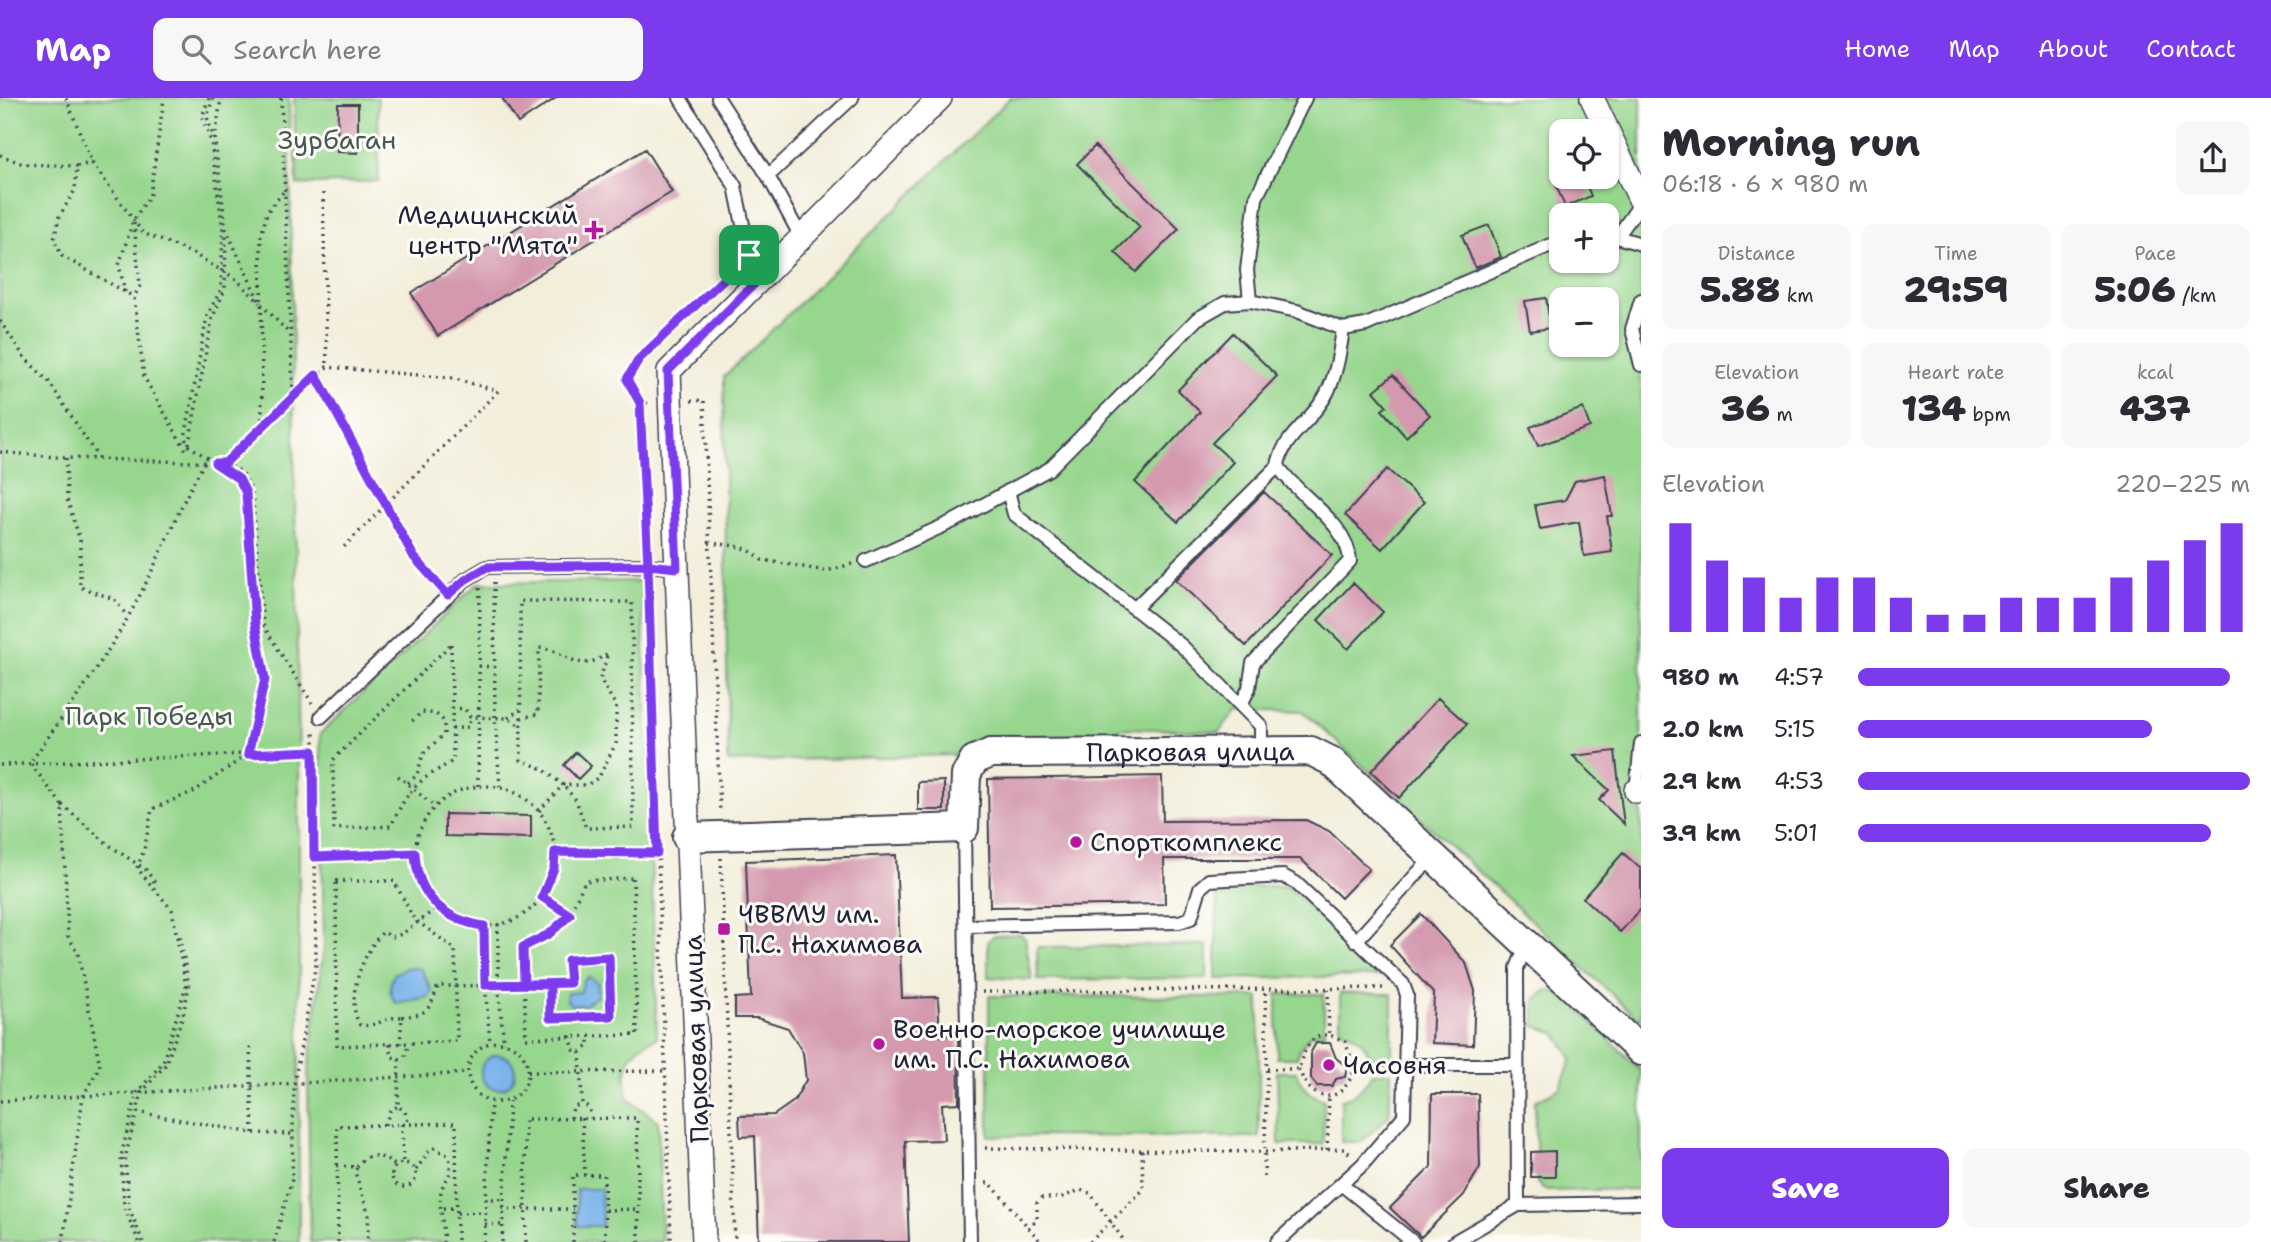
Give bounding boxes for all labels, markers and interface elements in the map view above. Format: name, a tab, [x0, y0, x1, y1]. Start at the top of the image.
search box	[153, 18, 643, 81]
text: Map	[35, 27, 111, 72]
icon: search	[177, 30, 215, 68]
text: Search here	[233, 32, 382, 67]
text: Home	[1844, 33, 1910, 65]
text: Map	[1948, 33, 2000, 65]
text: About	[2038, 33, 2108, 65]
text: Contact	[2146, 33, 2236, 65]
text: Morning run	[1662, 117, 1920, 168]
map controls	[1549, 119, 1619, 357]
button: locate	[1549, 119, 1619, 189]
button: share	[2176, 121, 2250, 195]
park label: Зурбаган	[278, 122, 396, 157]
text: 06:18 · 6 × 980 m	[1662, 169, 1868, 199]
place label: Медицинский центр "Мята"	[398, 197, 578, 262]
button: +	[1549, 203, 1619, 273]
marker: Медицинский центр "Мята"	[584, 220, 604, 240]
pin	[719, 225, 779, 285]
icon: arrive	[730, 236, 768, 274]
text: Distance	[1718, 241, 1796, 266]
text: Time	[1934, 241, 1978, 266]
text: Pace	[2134, 241, 2176, 266]
text: 5.88	[1700, 266, 1780, 313]
text: 29:59	[1903, 266, 2009, 313]
text: 5:06	[2094, 266, 2176, 313]
text: km	[1780, 283, 1814, 308]
text: /km	[2176, 283, 2216, 308]
button: −	[1549, 287, 1619, 357]
text: Elevation	[1714, 360, 1799, 385]
text: Heart rate	[1908, 360, 2004, 385]
text: kcal	[2137, 360, 2174, 385]
text: 36	[1721, 385, 1770, 432]
text: 134	[1901, 385, 1966, 432]
text: 437	[2120, 385, 2191, 432]
text: m	[1770, 402, 1793, 427]
text: bpm	[1966, 402, 2011, 427]
text: Elevation	[1662, 469, 1765, 499]
text: 220–225 m	[2115, 469, 2250, 499]
text: 980 m	[1662, 662, 1739, 692]
text: 4:57	[1774, 662, 1824, 692]
park label: Парк Победы	[65, 698, 233, 733]
text: 2.0 km	[1662, 714, 1744, 744]
text: 5:15	[1774, 714, 1815, 744]
street label: Парковая улица	[1086, 733, 1295, 769]
text: 2.9 km	[1662, 766, 1741, 796]
text: 4:53	[1774, 766, 1824, 796]
text: 3.9 km	[1662, 818, 1741, 848]
text: 5:01	[1774, 818, 1818, 848]
place label: Спорткомплекс	[1090, 824, 1282, 859]
marker: Спорткомплекс	[1068, 834, 1084, 850]
place label: ЧВВМУ им. П.С. Нахимова	[738, 896, 922, 961]
marker: ЧВВМУ им. П.С. Нахимова	[716, 921, 732, 937]
street label: Парковая улица	[674, 934, 717, 1144]
place label: Военно-морское училище им. П.С. Нахимова	[893, 1011, 1226, 1076]
marker: Военно-морское училище им. П.С. Нахимова	[871, 1036, 887, 1052]
place label: Часовня	[1343, 1047, 1447, 1082]
marker: Часовня	[1321, 1057, 1337, 1073]
button: Save	[1662, 1148, 1949, 1228]
button: Share	[1963, 1148, 2250, 1228]

